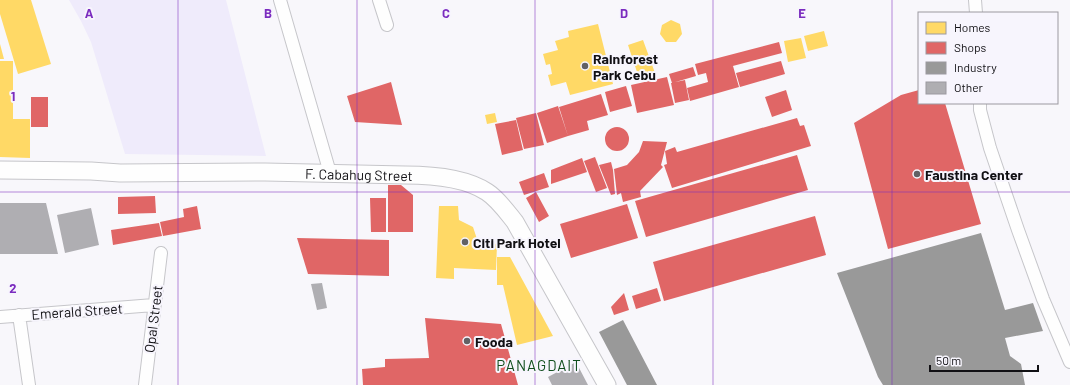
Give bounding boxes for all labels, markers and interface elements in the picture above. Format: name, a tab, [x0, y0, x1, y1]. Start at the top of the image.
text: A	[85, 5, 94, 21]
text: B	[264, 5, 272, 21]
text: C	[442, 5, 450, 21]
text: D	[620, 5, 628, 21]
text: E	[798, 5, 806, 21]
legend	[918, 12, 1058, 104]
text: Homes	[954, 20, 991, 34]
text: Shops	[954, 40, 987, 54]
place label: Rainforest Park Cebu	[593, 50, 658, 83]
text: Industry	[954, 60, 997, 74]
marker: Rainforest Park Cebu	[580, 61, 590, 71]
text: Other	[954, 80, 984, 94]
text: 1	[11, 88, 15, 104]
street label: F. Cabahug Street	[305, 164, 413, 184]
place label: Faustina Center	[925, 166, 1024, 183]
marker: Faustina Center	[912, 169, 922, 179]
place label: Citi Park Hotel	[473, 234, 561, 251]
marker: Citi Park Hotel	[460, 237, 470, 247]
text: 2	[9, 280, 17, 296]
street label: Opal Street	[140, 284, 166, 354]
street label: Emerald Street	[31, 299, 123, 323]
place label: Fooda	[475, 333, 513, 350]
marker: Fooda	[462, 336, 472, 346]
scale bar	[930, 347, 1038, 373]
text: 50 m	[936, 353, 961, 367]
district label: PANAGDAIT	[496, 356, 582, 374]

